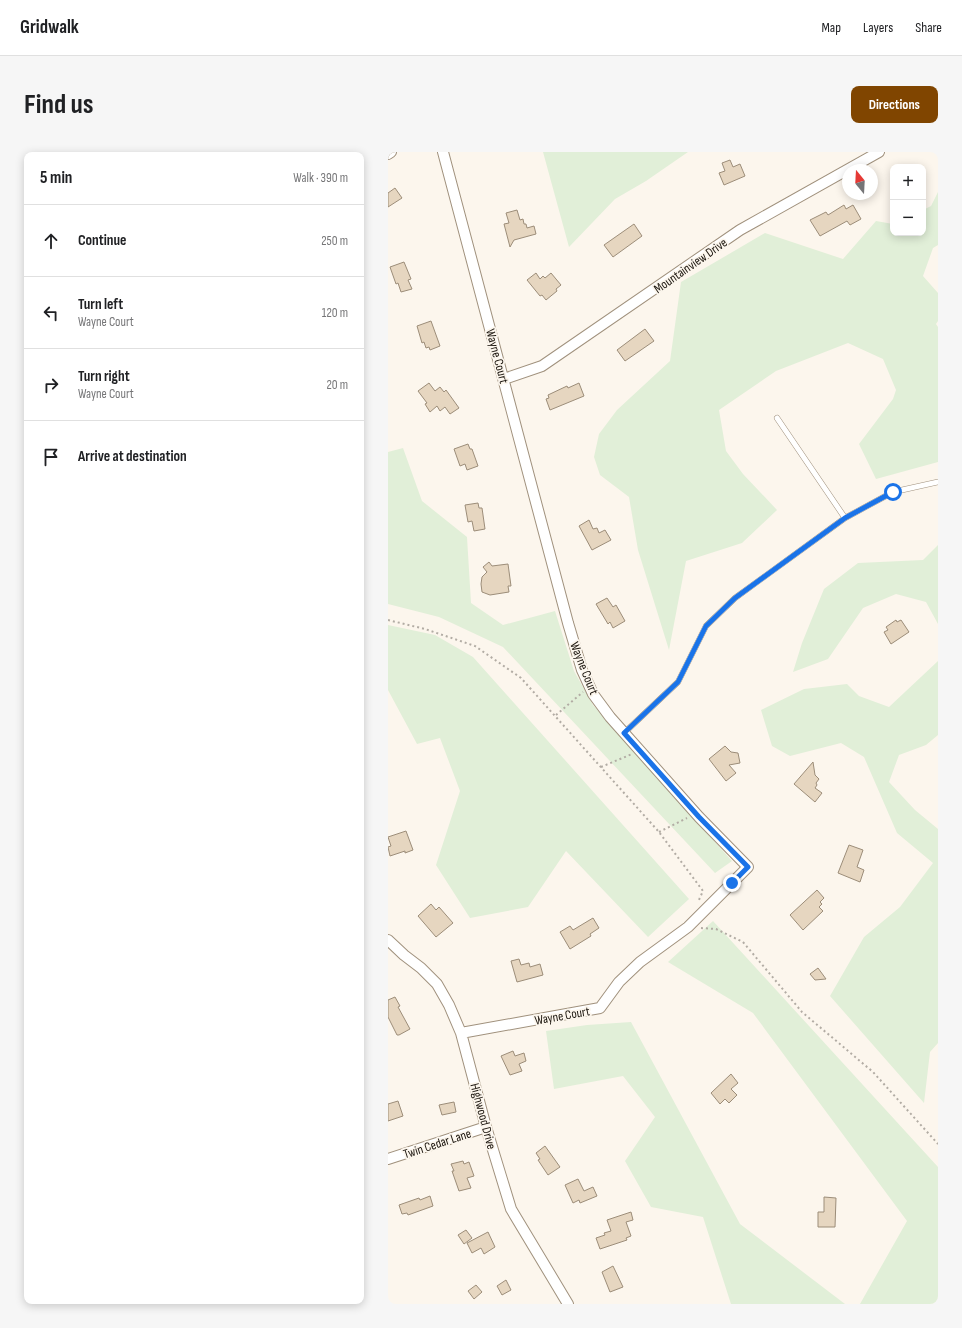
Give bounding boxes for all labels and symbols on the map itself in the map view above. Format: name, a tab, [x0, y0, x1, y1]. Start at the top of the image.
north arrow	[842, 164, 878, 200]
street label: Mountainview Drive	[651, 235, 730, 297]
street label: Wayne Court	[482, 327, 512, 385]
route start	[884, 483, 902, 501]
street label: Wayne Court	[566, 640, 602, 697]
route end	[723, 874, 741, 892]
street label: Wayne Court	[533, 1003, 591, 1029]
street label: Highwood Drive	[467, 1081, 500, 1151]
street label: Twin Cedar Lane	[401, 1125, 473, 1162]

